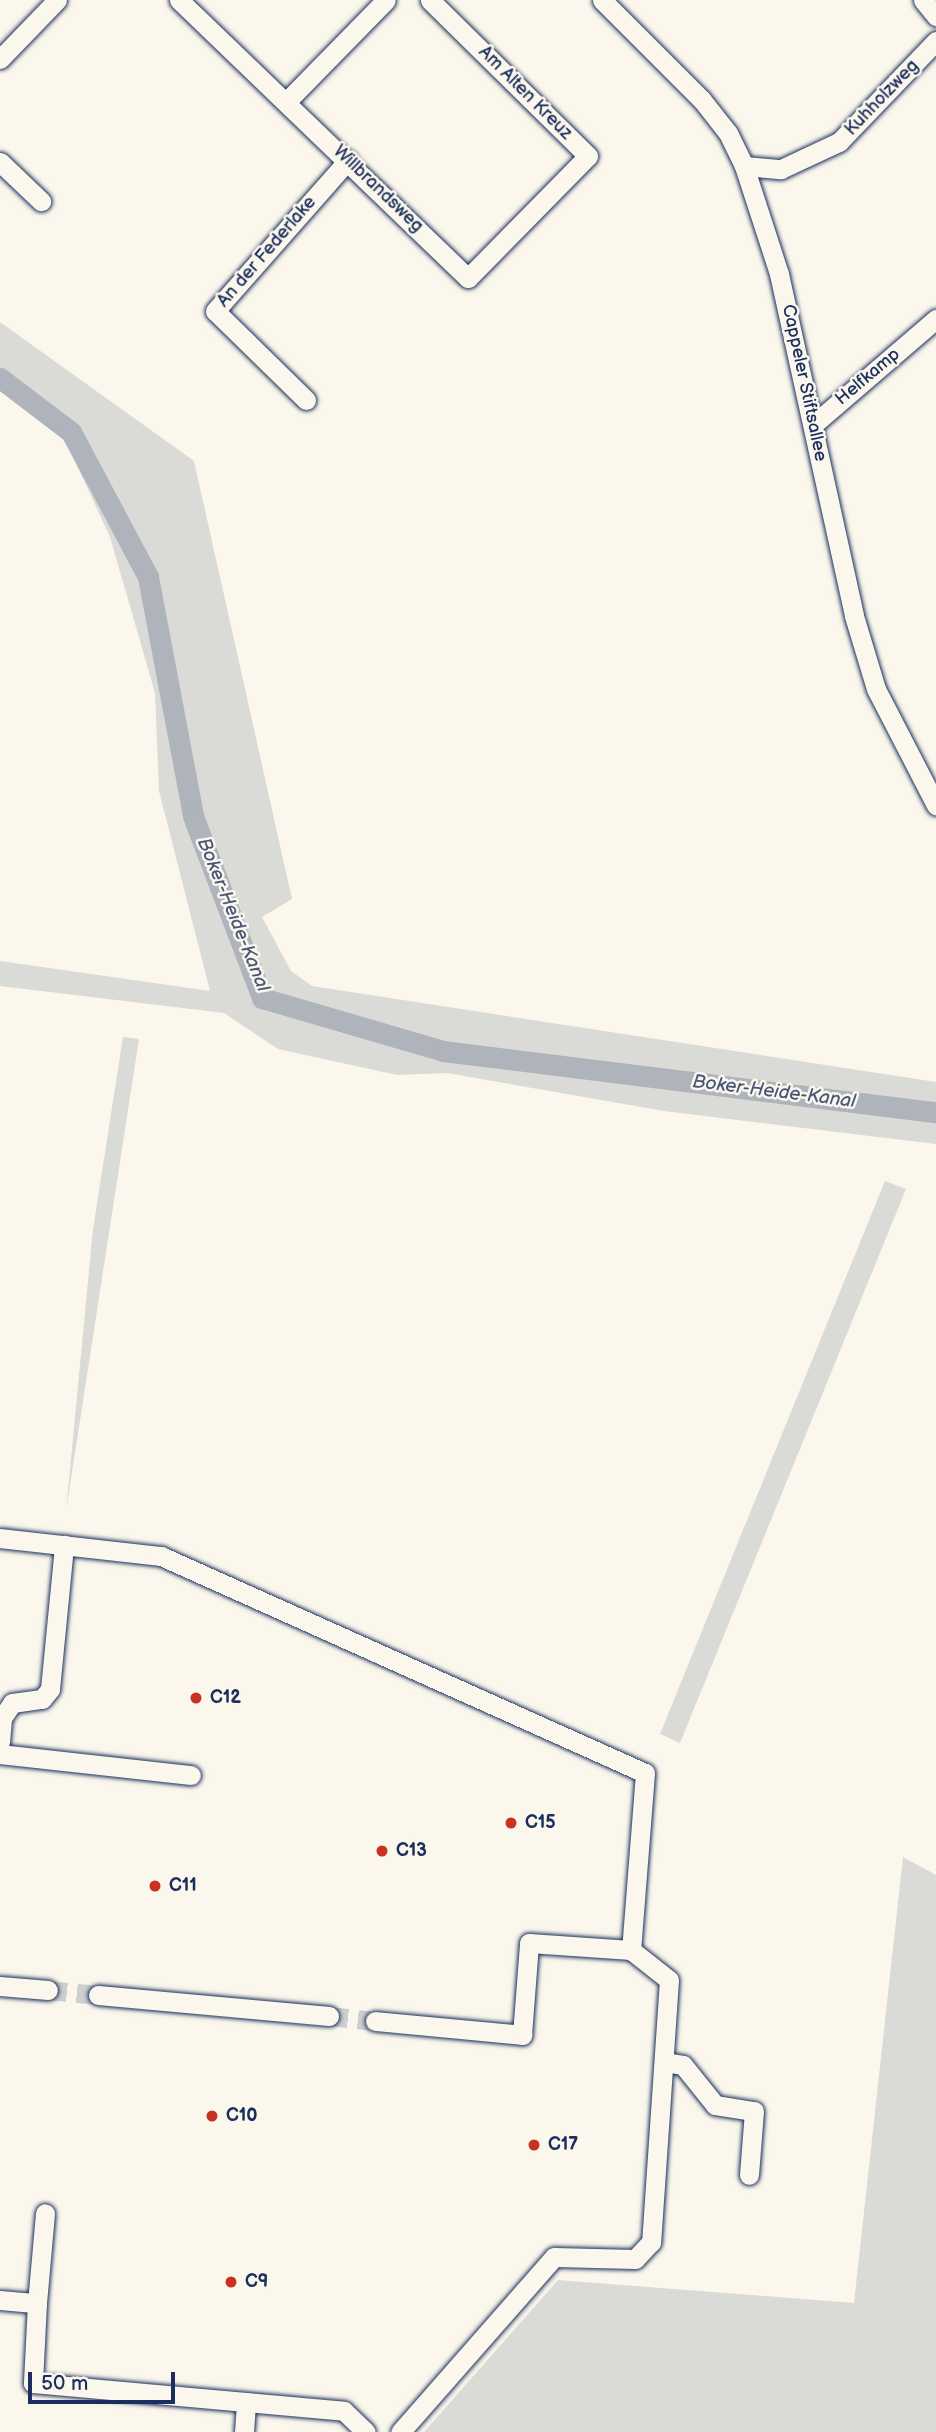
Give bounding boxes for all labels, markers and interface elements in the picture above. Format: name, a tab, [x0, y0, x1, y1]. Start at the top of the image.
street label: Am Alten Kreuz	[474, 42, 576, 144]
street label: Kuhholzweg	[841, 56, 923, 140]
street label: Willbrandsweg	[329, 141, 427, 237]
street label: An der Federlake	[213, 192, 321, 312]
street label: Cappeler Stiftsallee	[777, 302, 831, 464]
street label: Helfkamp	[831, 344, 905, 410]
water label: Boker-Heide-Kanal	[192, 835, 274, 995]
water label: Boker-Heide-Kanal	[691, 1071, 857, 1113]
place label: C12	[210, 1687, 241, 1709]
marker: C12	[188, 1690, 204, 1706]
place label: C15	[525, 1812, 556, 1834]
marker: C15	[503, 1815, 519, 1831]
place label: C13	[396, 1840, 427, 1862]
marker: C13	[374, 1843, 390, 1859]
place label: C11	[169, 1875, 197, 1897]
marker: C11	[147, 1878, 163, 1894]
place label: C10	[226, 2105, 258, 2127]
marker: C10	[204, 2108, 220, 2124]
place label: C17	[548, 2134, 578, 2156]
marker: C17	[526, 2137, 542, 2153]
place label: C9	[245, 2271, 268, 2293]
marker: C9	[223, 2274, 239, 2290]
scale bar	[32, 2358, 178, 2402]
text: 50 m	[41, 2371, 88, 2396]

